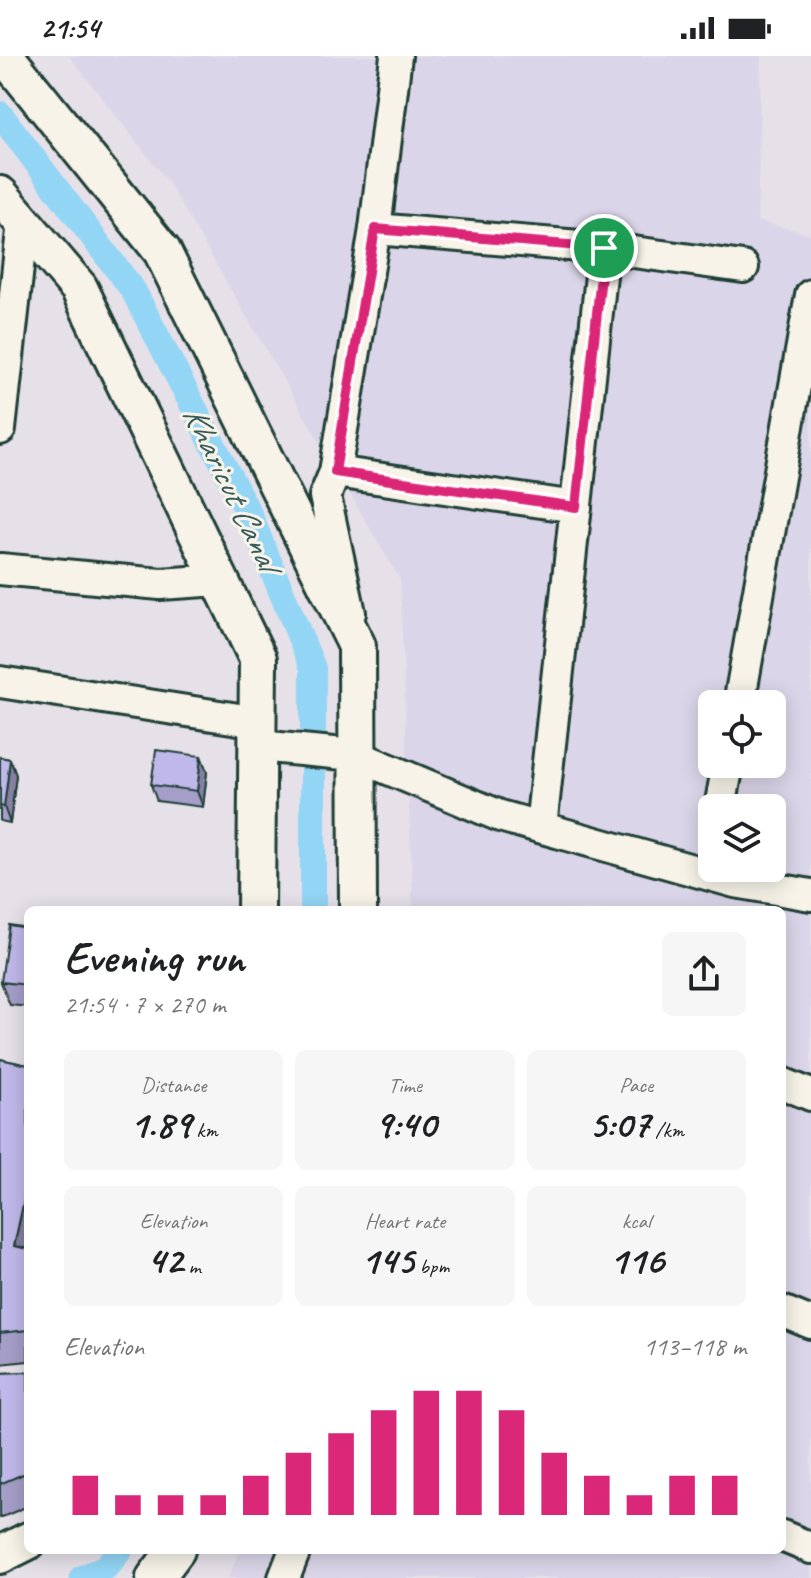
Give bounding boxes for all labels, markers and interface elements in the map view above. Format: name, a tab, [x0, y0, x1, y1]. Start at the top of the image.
text: 21:54	[40, 9, 99, 47]
pin	[570, 214, 638, 282]
icon: arrive	[582, 226, 626, 270]
water label: Kharicut Canal	[173, 398, 295, 586]
map controls	[698, 690, 786, 882]
button: locate	[698, 690, 786, 778]
button: layers	[698, 794, 786, 882]
text: Evening run	[64, 930, 244, 985]
button: share	[662, 932, 746, 1016]
text: 21:54 · 7 × 270 m	[64, 988, 225, 1021]
text: Distance	[141, 1071, 206, 1099]
text: Time	[388, 1071, 422, 1099]
text: Pace	[619, 1071, 653, 1099]
text: 1.89	[130, 1099, 191, 1149]
text: 9:40	[374, 1099, 436, 1149]
text: 5:07	[589, 1099, 650, 1149]
text: km	[191, 1116, 218, 1144]
text: /km	[650, 1116, 684, 1144]
text: Elevation	[140, 1207, 208, 1235]
text: Heart rate	[365, 1207, 445, 1235]
text: kcal	[622, 1207, 651, 1235]
text: 42	[147, 1235, 183, 1285]
text: 145	[361, 1235, 414, 1285]
text: 116	[609, 1235, 664, 1285]
text: m	[183, 1252, 200, 1280]
text: bpm	[414, 1252, 449, 1280]
text: Elevation	[64, 1330, 144, 1363]
text: 113–118 m	[643, 1330, 746, 1363]

